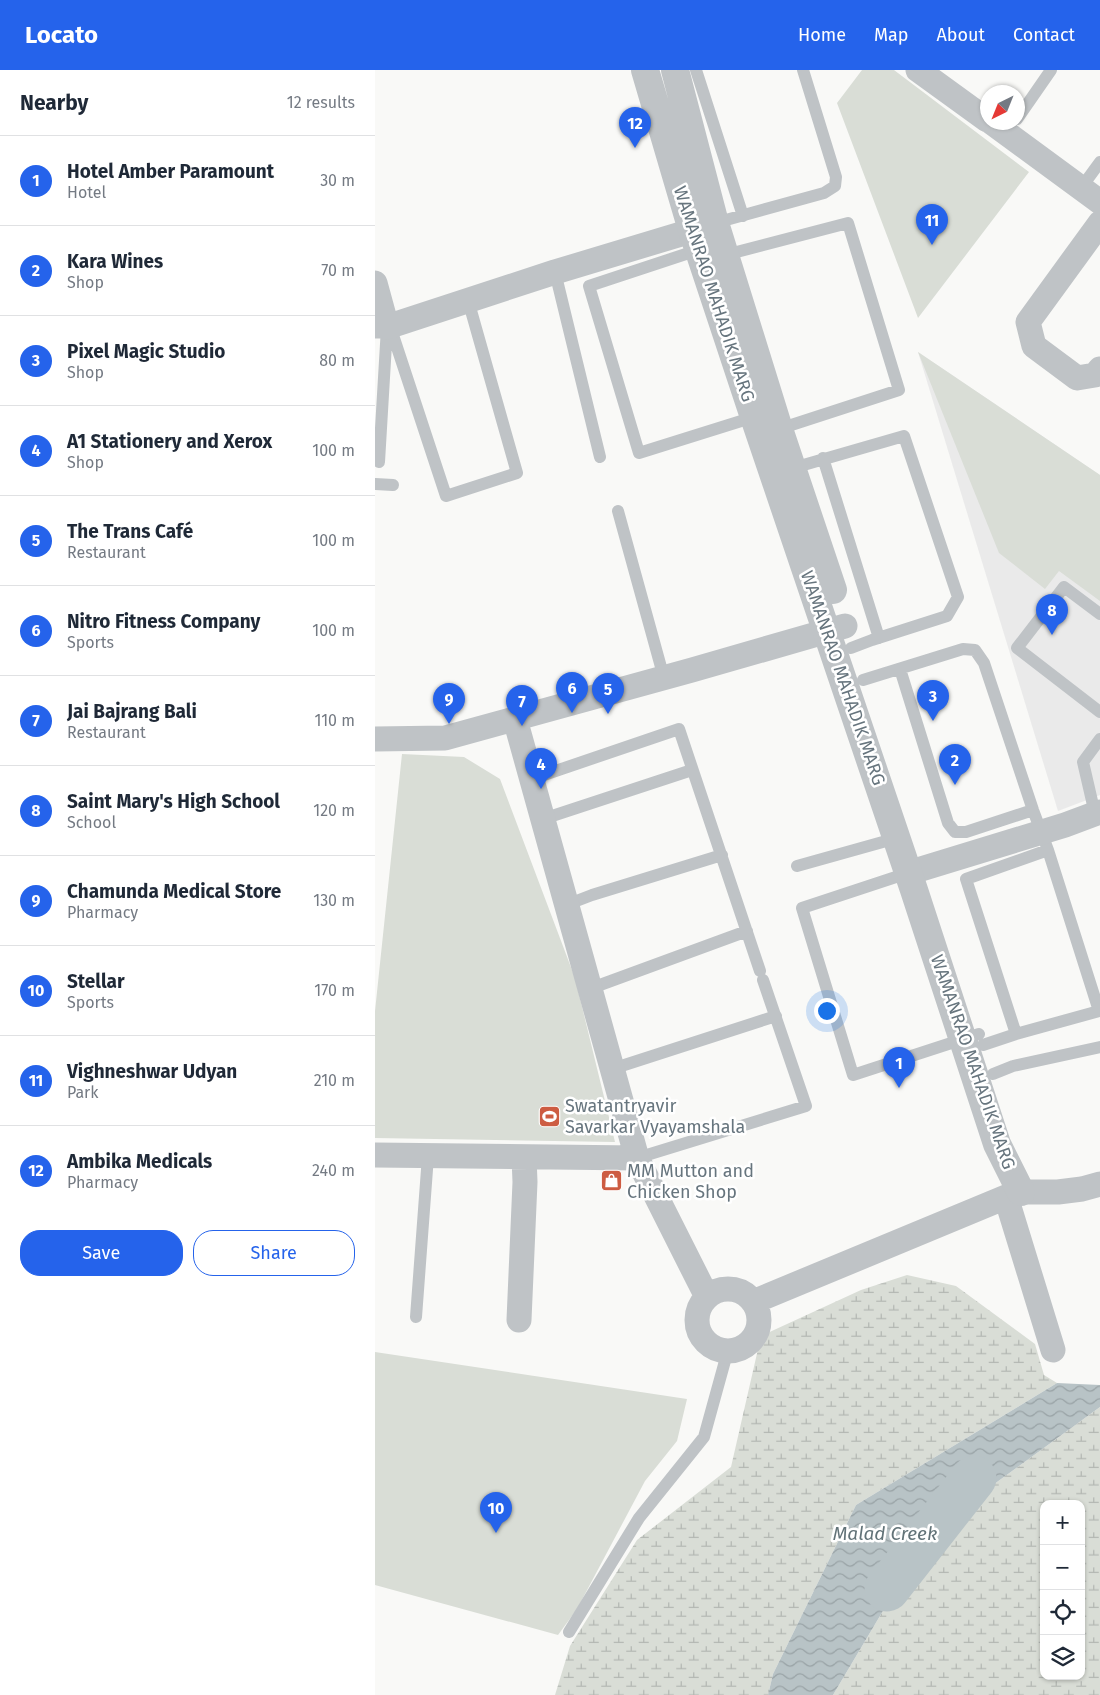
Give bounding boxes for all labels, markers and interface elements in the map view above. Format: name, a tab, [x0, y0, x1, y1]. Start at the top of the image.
text: Locato	[25, 21, 98, 49]
text: Home	[798, 24, 846, 46]
text: Map	[874, 24, 908, 46]
text: About	[936, 24, 985, 46]
text: Contact	[1013, 24, 1075, 46]
north arrow	[980, 85, 1025, 130]
text: Nearby	[20, 90, 88, 116]
text: 12 results	[287, 93, 355, 112]
pin: 12	[619, 107, 651, 148]
text: Hotel Amber Paramount	[67, 160, 274, 183]
text: 1	[32, 171, 40, 190]
text: 30 m	[320, 171, 355, 190]
text: Hotel	[67, 183, 106, 202]
street label: WAMANRAO MAHADIK MARG	[669, 183, 759, 405]
pin: 11	[916, 204, 948, 245]
text: Kara Wines	[67, 250, 163, 273]
text: 2	[32, 261, 40, 280]
text: 70 m	[321, 261, 355, 280]
text: Shop	[67, 273, 104, 292]
text: Pixel Magic Studio	[67, 340, 225, 363]
text: 3	[32, 351, 40, 370]
text: 80 m	[319, 351, 355, 370]
text: Shop	[67, 363, 104, 382]
text: A1 Stationery and Xerox	[67, 430, 272, 453]
text: 4	[31, 441, 41, 460]
text: 100 m	[312, 441, 355, 460]
text: Shop	[67, 453, 104, 472]
text: The Trans Café	[67, 520, 193, 543]
text: 5	[32, 531, 40, 550]
text: 100 m	[312, 531, 355, 550]
text: Restaurant	[67, 543, 146, 562]
street label: WAMANRAO MAHADIK MARG	[796, 568, 890, 788]
pin: 8	[1036, 594, 1068, 635]
text: Nitro Fitness Company	[67, 610, 260, 633]
text: 6	[31, 621, 41, 640]
text: 100 m	[312, 621, 355, 640]
text: Sports	[67, 633, 114, 652]
pin: 6	[556, 672, 588, 713]
pin: 5	[592, 673, 624, 714]
pin: 3	[917, 680, 949, 721]
pin: 9	[433, 683, 465, 724]
pin: 7	[506, 685, 538, 726]
text: Jai Bajrang Bali	[67, 700, 197, 723]
text: 7	[32, 711, 40, 730]
text: 110 m	[314, 711, 355, 730]
text: Restaurant	[67, 723, 146, 742]
pin: 2	[939, 744, 971, 785]
pin: 4	[525, 748, 557, 789]
text: Saint Mary's High School	[67, 790, 280, 813]
text: 8	[31, 801, 41, 820]
text: 120 m	[313, 801, 355, 820]
text: School	[67, 813, 116, 832]
text: Chamunda Medical Store	[67, 880, 281, 903]
text: 9	[32, 891, 40, 910]
text: 130 m	[313, 891, 355, 910]
text: Pharmacy	[67, 903, 138, 922]
street label: WAMANRAO MAHADIK MARG	[926, 952, 1020, 1172]
text: Stellar	[67, 970, 125, 993]
text: 10	[28, 981, 44, 1000]
text: 170 m	[314, 981, 355, 1000]
text: Sports	[67, 993, 114, 1012]
your location	[814, 998, 840, 1024]
pin: 1	[883, 1047, 915, 1088]
text: Vighneshwar Udyan	[67, 1060, 237, 1083]
text: 11	[29, 1071, 43, 1090]
text: 210 m	[314, 1071, 355, 1090]
text: Park	[67, 1083, 99, 1102]
place label: Swatantryavir Savarkar Vyayamshala	[565, 1095, 745, 1138]
sports icon: Swatantryavir Savarkar Vyayamshala	[537, 1104, 561, 1128]
text: Ambika Medicals	[67, 1150, 212, 1173]
place label: MM Mutton and Chicken Shop	[627, 1160, 754, 1203]
text: 12	[28, 1161, 44, 1180]
text: 240 m	[312, 1161, 355, 1180]
shop icon: MM Mutton and Chicken Shop	[599, 1169, 623, 1193]
text: Pharmacy	[67, 1173, 138, 1192]
button: Save	[20, 1230, 183, 1276]
button: Share	[193, 1230, 355, 1276]
pin: 10	[480, 1492, 512, 1533]
map controls	[1040, 1500, 1085, 1680]
button: +	[1040, 1500, 1085, 1545]
water label: Malad Creek	[833, 1522, 937, 1545]
button: −	[1040, 1545, 1085, 1590]
button: locate	[1040, 1590, 1085, 1635]
button: layers	[1040, 1635, 1085, 1680]

